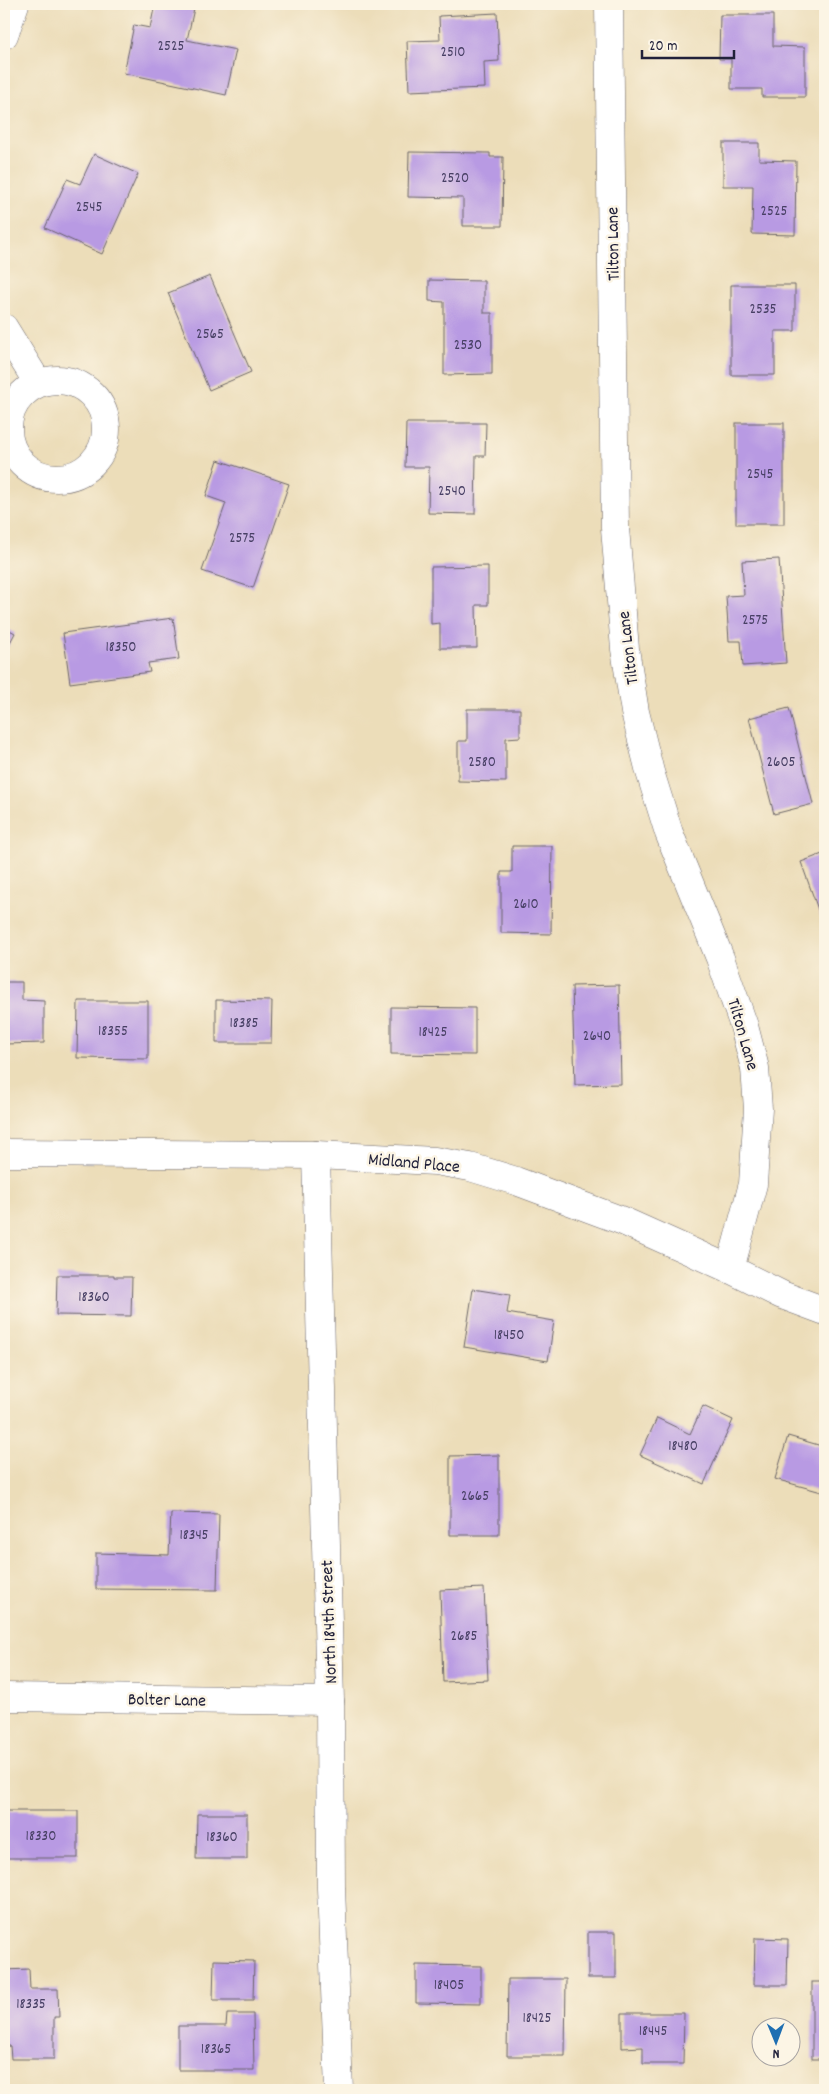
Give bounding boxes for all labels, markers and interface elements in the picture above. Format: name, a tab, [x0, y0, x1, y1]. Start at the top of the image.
scale bar	[642, 28, 734, 60]
house number: 2525	[157, 36, 185, 58]
text: 20 m	[649, 36, 677, 58]
house number: 2510	[441, 42, 465, 64]
house number: 2520	[441, 168, 469, 190]
house number: 2545	[76, 197, 102, 219]
house number: 2525	[760, 201, 788, 223]
street label: Tilton Lane	[601, 207, 628, 281]
house number: 2535	[749, 299, 777, 321]
house number: 2565	[196, 324, 224, 346]
house number: 2530	[454, 335, 482, 357]
house number: 2545	[747, 464, 773, 486]
house number: 2540	[438, 481, 466, 503]
house number: 2575	[229, 528, 255, 550]
street label: Tilton Lane	[613, 609, 646, 686]
house number: 2575	[742, 610, 768, 632]
house number: 18350	[105, 637, 137, 659]
house number: 2580	[468, 752, 496, 774]
house number: 2605	[766, 752, 796, 774]
house number: 2610	[513, 894, 539, 916]
street label: Tilton Lane	[719, 996, 764, 1074]
house number: 18385	[230, 1013, 259, 1035]
house number: 18355	[98, 1021, 128, 1043]
house number: 18425	[418, 1022, 448, 1044]
house number: 2640	[583, 1026, 611, 1048]
street label: Midland Place	[367, 1148, 461, 1181]
house number: 18360	[78, 1287, 110, 1309]
house number: 18450	[494, 1325, 524, 1347]
house number: 18480	[668, 1436, 698, 1458]
house number: 2665	[461, 1486, 489, 1508]
house number: 18345	[179, 1525, 209, 1547]
street label: North 184th Street	[316, 1559, 345, 1684]
house number: 2685	[451, 1626, 477, 1648]
street label: Bolter Lane	[128, 1688, 206, 1715]
house number: 18330	[26, 1826, 56, 1848]
house number: 18360	[206, 1827, 238, 1849]
house number: 18405	[434, 1975, 464, 1997]
house number: 18335	[16, 1994, 46, 2016]
house number: 18425	[522, 2008, 552, 2030]
north arrow	[752, 2016, 802, 2066]
house number: 18445	[639, 2021, 667, 2043]
house number: 18365	[201, 2039, 231, 2061]
text: N	[772, 2043, 780, 2063]

